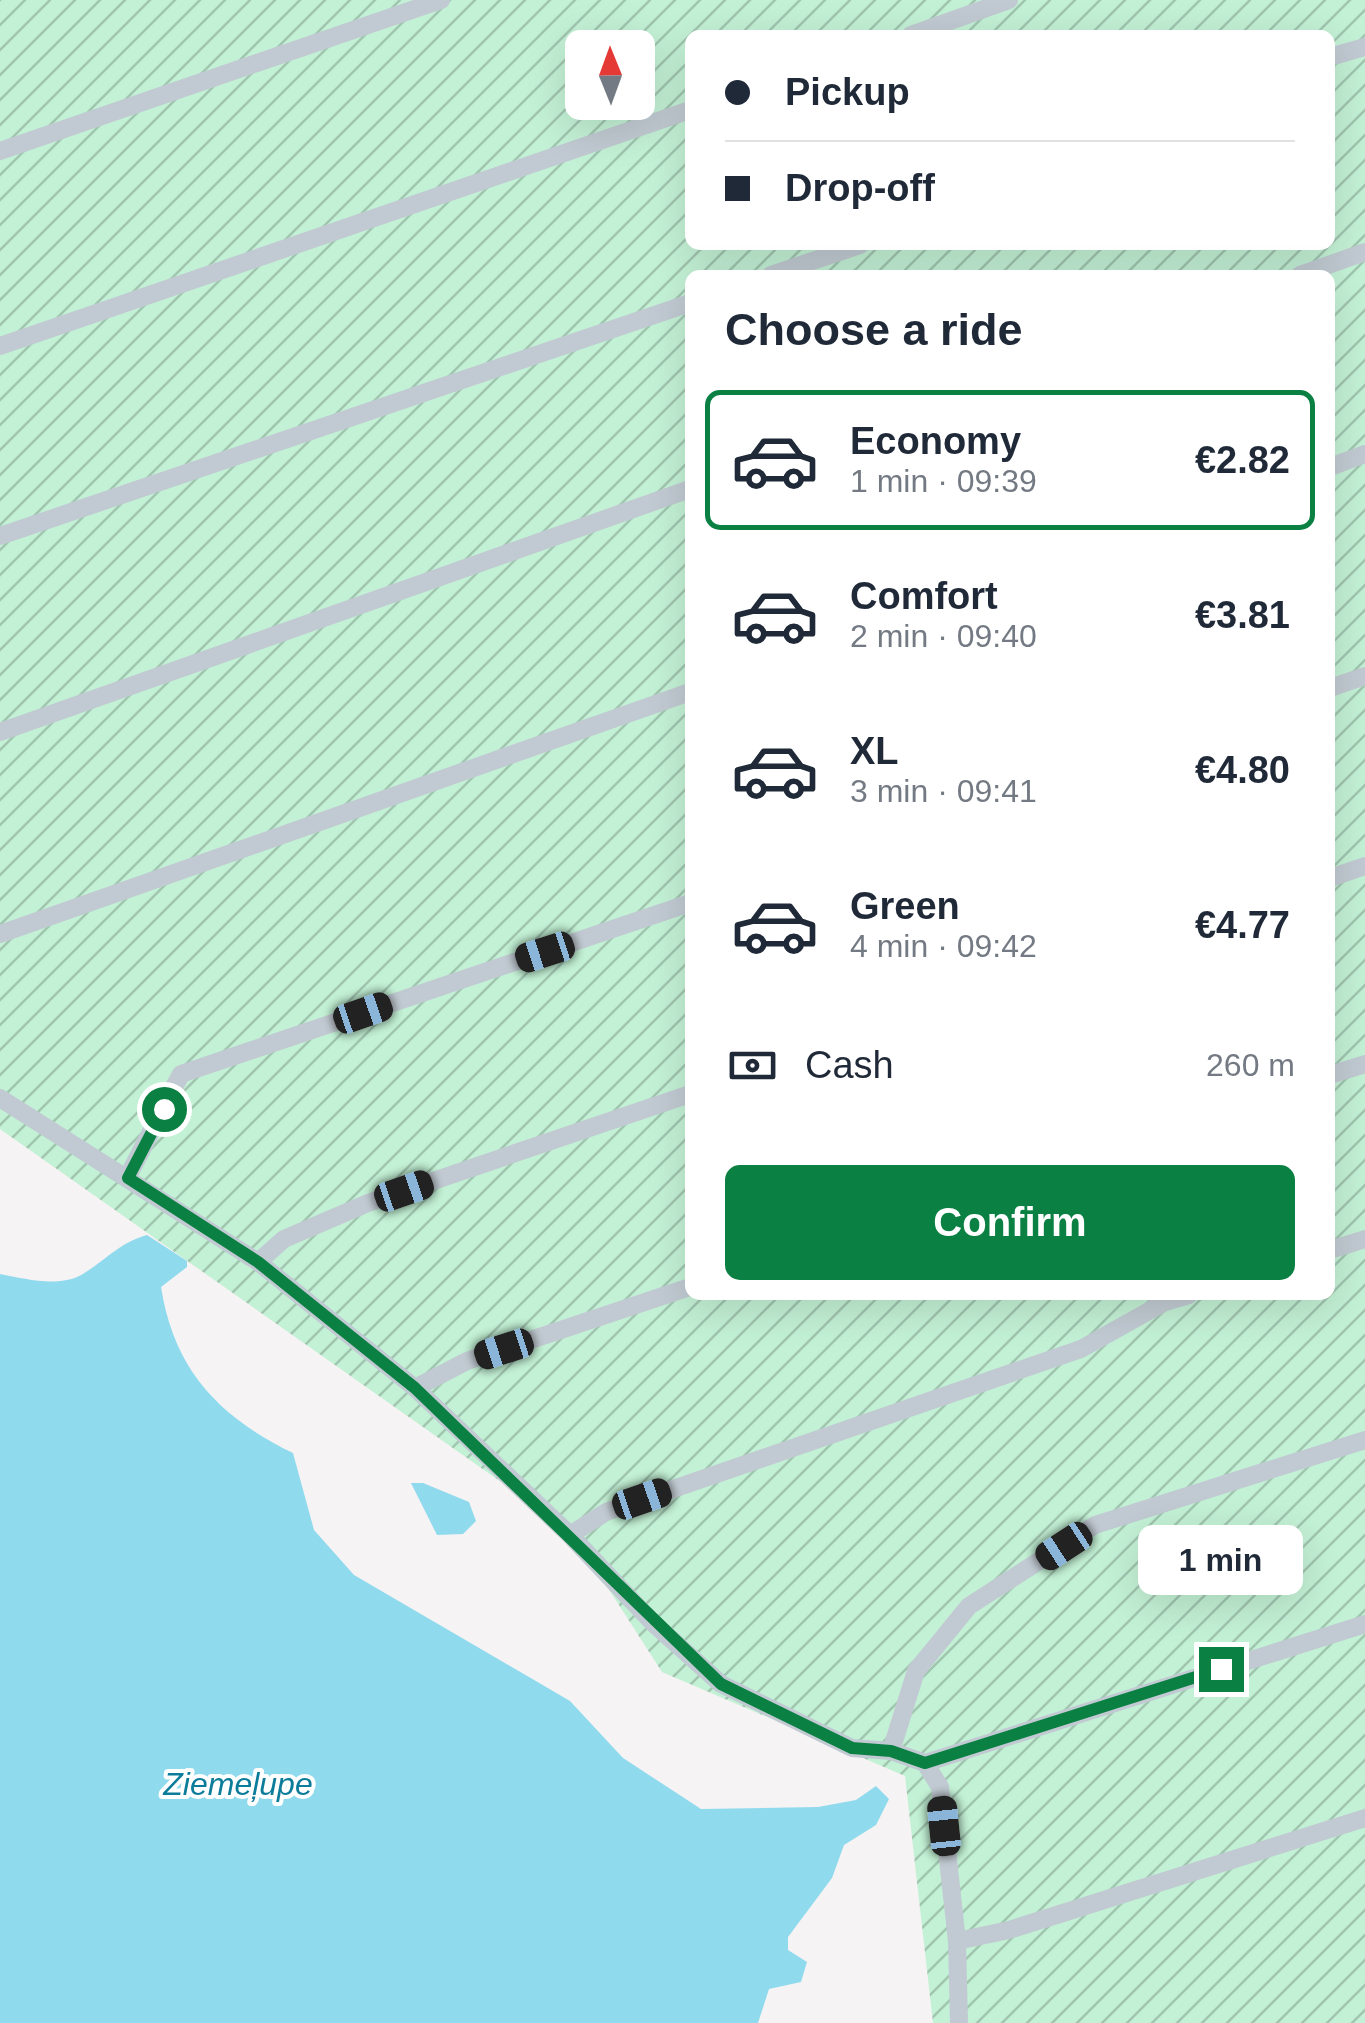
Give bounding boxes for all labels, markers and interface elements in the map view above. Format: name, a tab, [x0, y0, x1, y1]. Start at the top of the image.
north arrow	[565, 30, 655, 120]
map controls	[565, 30, 655, 120]
text: Pickup	[785, 71, 910, 113]
text: Drop-off	[785, 167, 935, 209]
text: Choose a ride	[725, 304, 1023, 355]
icon: car	[730, 415, 820, 505]
text: Economy	[850, 420, 1021, 462]
text: €2.82	[1195, 439, 1290, 481]
text: 1 min · 09:39	[850, 463, 1037, 499]
icon: car	[730, 570, 820, 660]
text: Comfort	[850, 575, 998, 617]
text: €3.81	[1195, 594, 1290, 636]
text: 2 min · 09:40	[850, 618, 1037, 654]
icon: car	[730, 725, 820, 815]
text: XL	[850, 730, 899, 772]
text: €4.80	[1195, 749, 1290, 791]
text: 3 min · 09:41	[850, 773, 1037, 809]
icon: car	[730, 880, 820, 970]
text: Green	[850, 885, 960, 927]
text: €4.77	[1195, 904, 1290, 946]
car	[512, 928, 578, 976]
text: 4 min · 09:42	[850, 928, 1037, 964]
car	[330, 989, 396, 1037]
icon: cash	[725, 1038, 780, 1093]
text: Cash	[805, 1044, 894, 1086]
text: 260 m	[1206, 1047, 1295, 1083]
route start	[142, 1087, 187, 1132]
button: Confirm	[725, 1165, 1295, 1280]
car	[371, 1167, 437, 1215]
car	[471, 1325, 537, 1373]
car	[609, 1475, 675, 1523]
car	[1031, 1517, 1097, 1575]
callout: 1 min	[1138, 1524, 1304, 1594]
text: 1 min	[1179, 1542, 1262, 1578]
route end	[1199, 1647, 1244, 1692]
water label: Ziemeļupe	[162, 1766, 313, 1802]
car	[926, 1795, 962, 1857]

